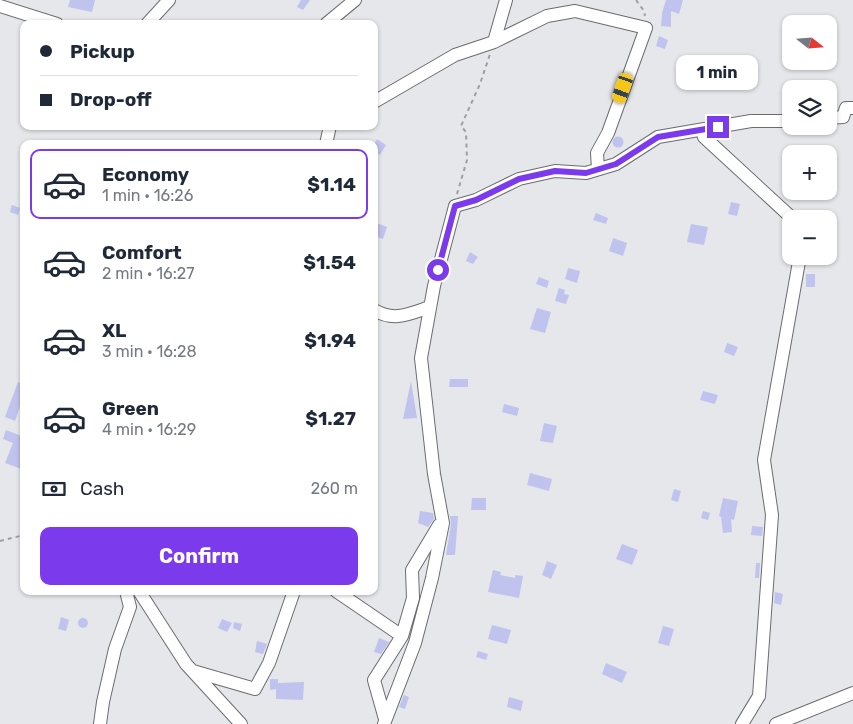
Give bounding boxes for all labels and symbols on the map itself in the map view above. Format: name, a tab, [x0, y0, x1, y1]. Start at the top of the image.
north arrow	[782, 15, 838, 70]
callout: 1 min	[677, 54, 759, 90]
car	[611, 71, 634, 105]
route end	[707, 116, 729, 138]
route start	[427, 259, 449, 281]

